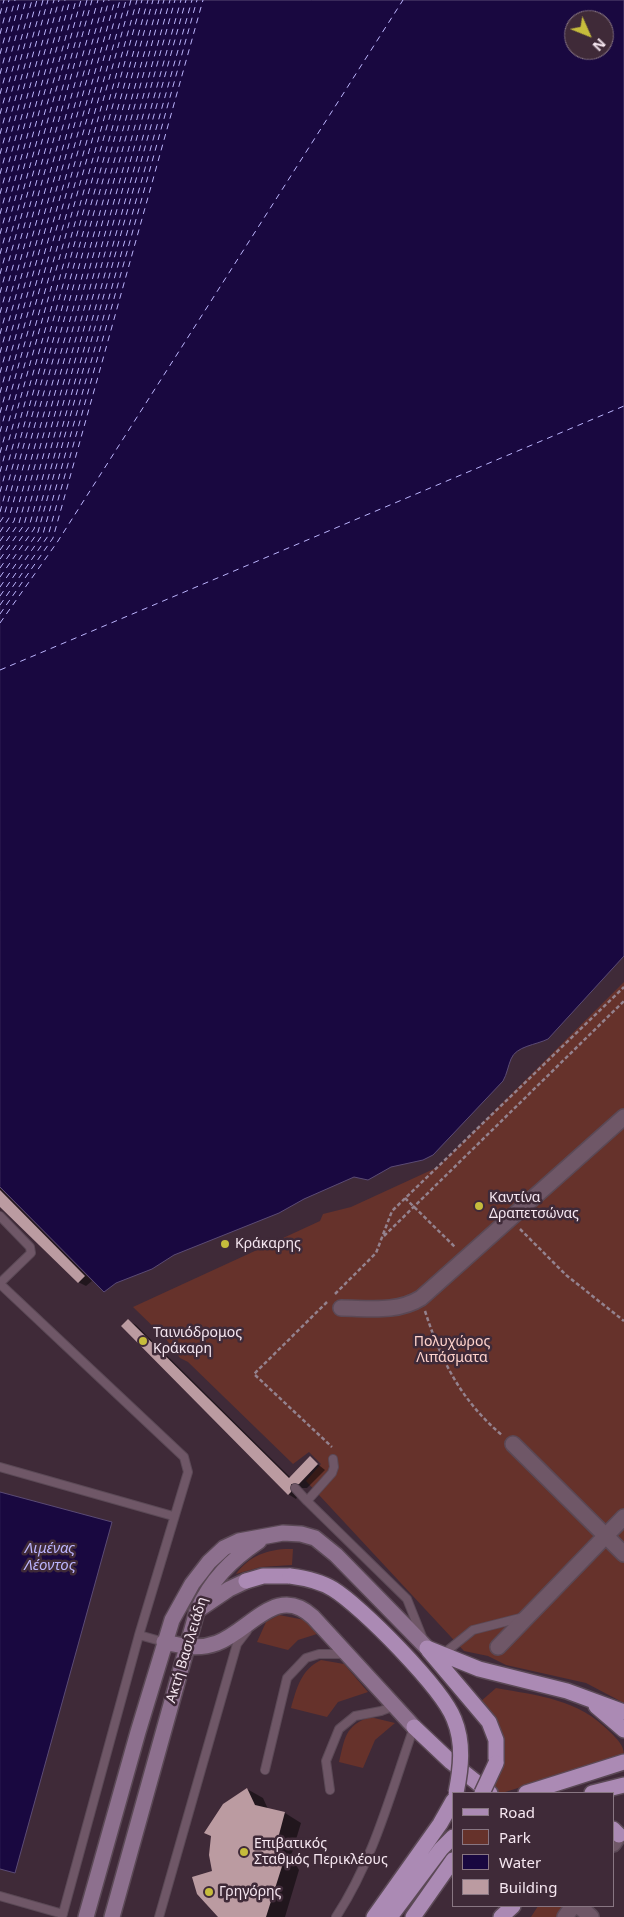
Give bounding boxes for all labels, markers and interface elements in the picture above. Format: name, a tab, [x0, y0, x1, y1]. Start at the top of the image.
north arrow	[564, 10, 614, 60]
text: N	[589, 34, 610, 56]
place label: Καντίνα Δραπετσώνας	[489, 1190, 579, 1222]
marker: Καντίνα Δραπετσώνας	[473, 1200, 485, 1212]
place label: Κράκαρης	[235, 1236, 301, 1252]
marker: Κράκαρης	[219, 1238, 231, 1250]
place label: Ταινιόδρομος Κράκαρη	[153, 1325, 242, 1358]
park label: Πολυχώρος Λιπάσματα	[414, 1334, 490, 1366]
marker: Ταινιόδρομος Κράκαρη	[137, 1335, 149, 1347]
water label: Λιμένας Λέοντος	[24, 1540, 76, 1575]
street label: Ακτή Βασιλειάδη	[163, 1595, 211, 1705]
legend	[452, 1792, 614, 1907]
text: Road	[499, 1802, 535, 1822]
text: Park	[499, 1827, 531, 1847]
place label: Επιβατικός Σταθμός Περικλέους	[254, 1836, 388, 1868]
marker: Επιβατικός Σταθμός Περικλέους	[238, 1846, 250, 1858]
text: Water	[499, 1852, 541, 1872]
text: Building	[499, 1877, 557, 1897]
place label: Γρηγόρης	[219, 1884, 281, 1900]
marker: Γρηγόρης	[203, 1886, 215, 1898]

